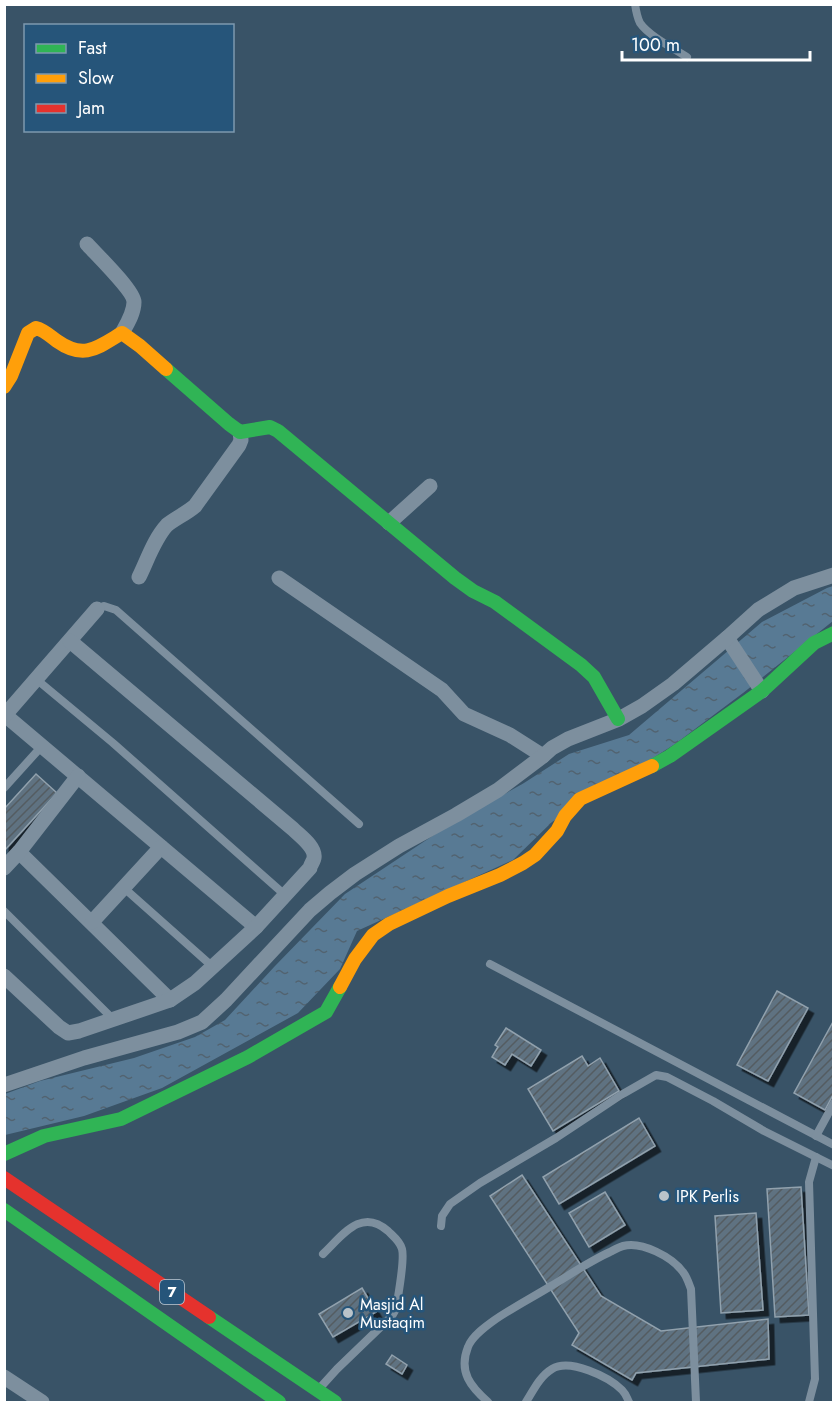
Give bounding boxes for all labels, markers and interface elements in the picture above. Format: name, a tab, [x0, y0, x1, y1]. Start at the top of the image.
legend	[24, 24, 234, 132]
scale bar	[622, 24, 810, 62]
text: 100 m	[631, 32, 680, 58]
text: Fast	[78, 35, 107, 61]
text: Slow	[78, 65, 115, 91]
text: Jam	[76, 95, 105, 121]
place label: IPK Perlis	[676, 1185, 739, 1208]
marker: IPK Perlis	[657, 1189, 671, 1203]
road number: 7	[160, 1280, 184, 1304]
place label: Masjid Al Mustaqim	[360, 1293, 425, 1334]
marker: Masjid Al Mustaqim	[341, 1306, 355, 1320]

